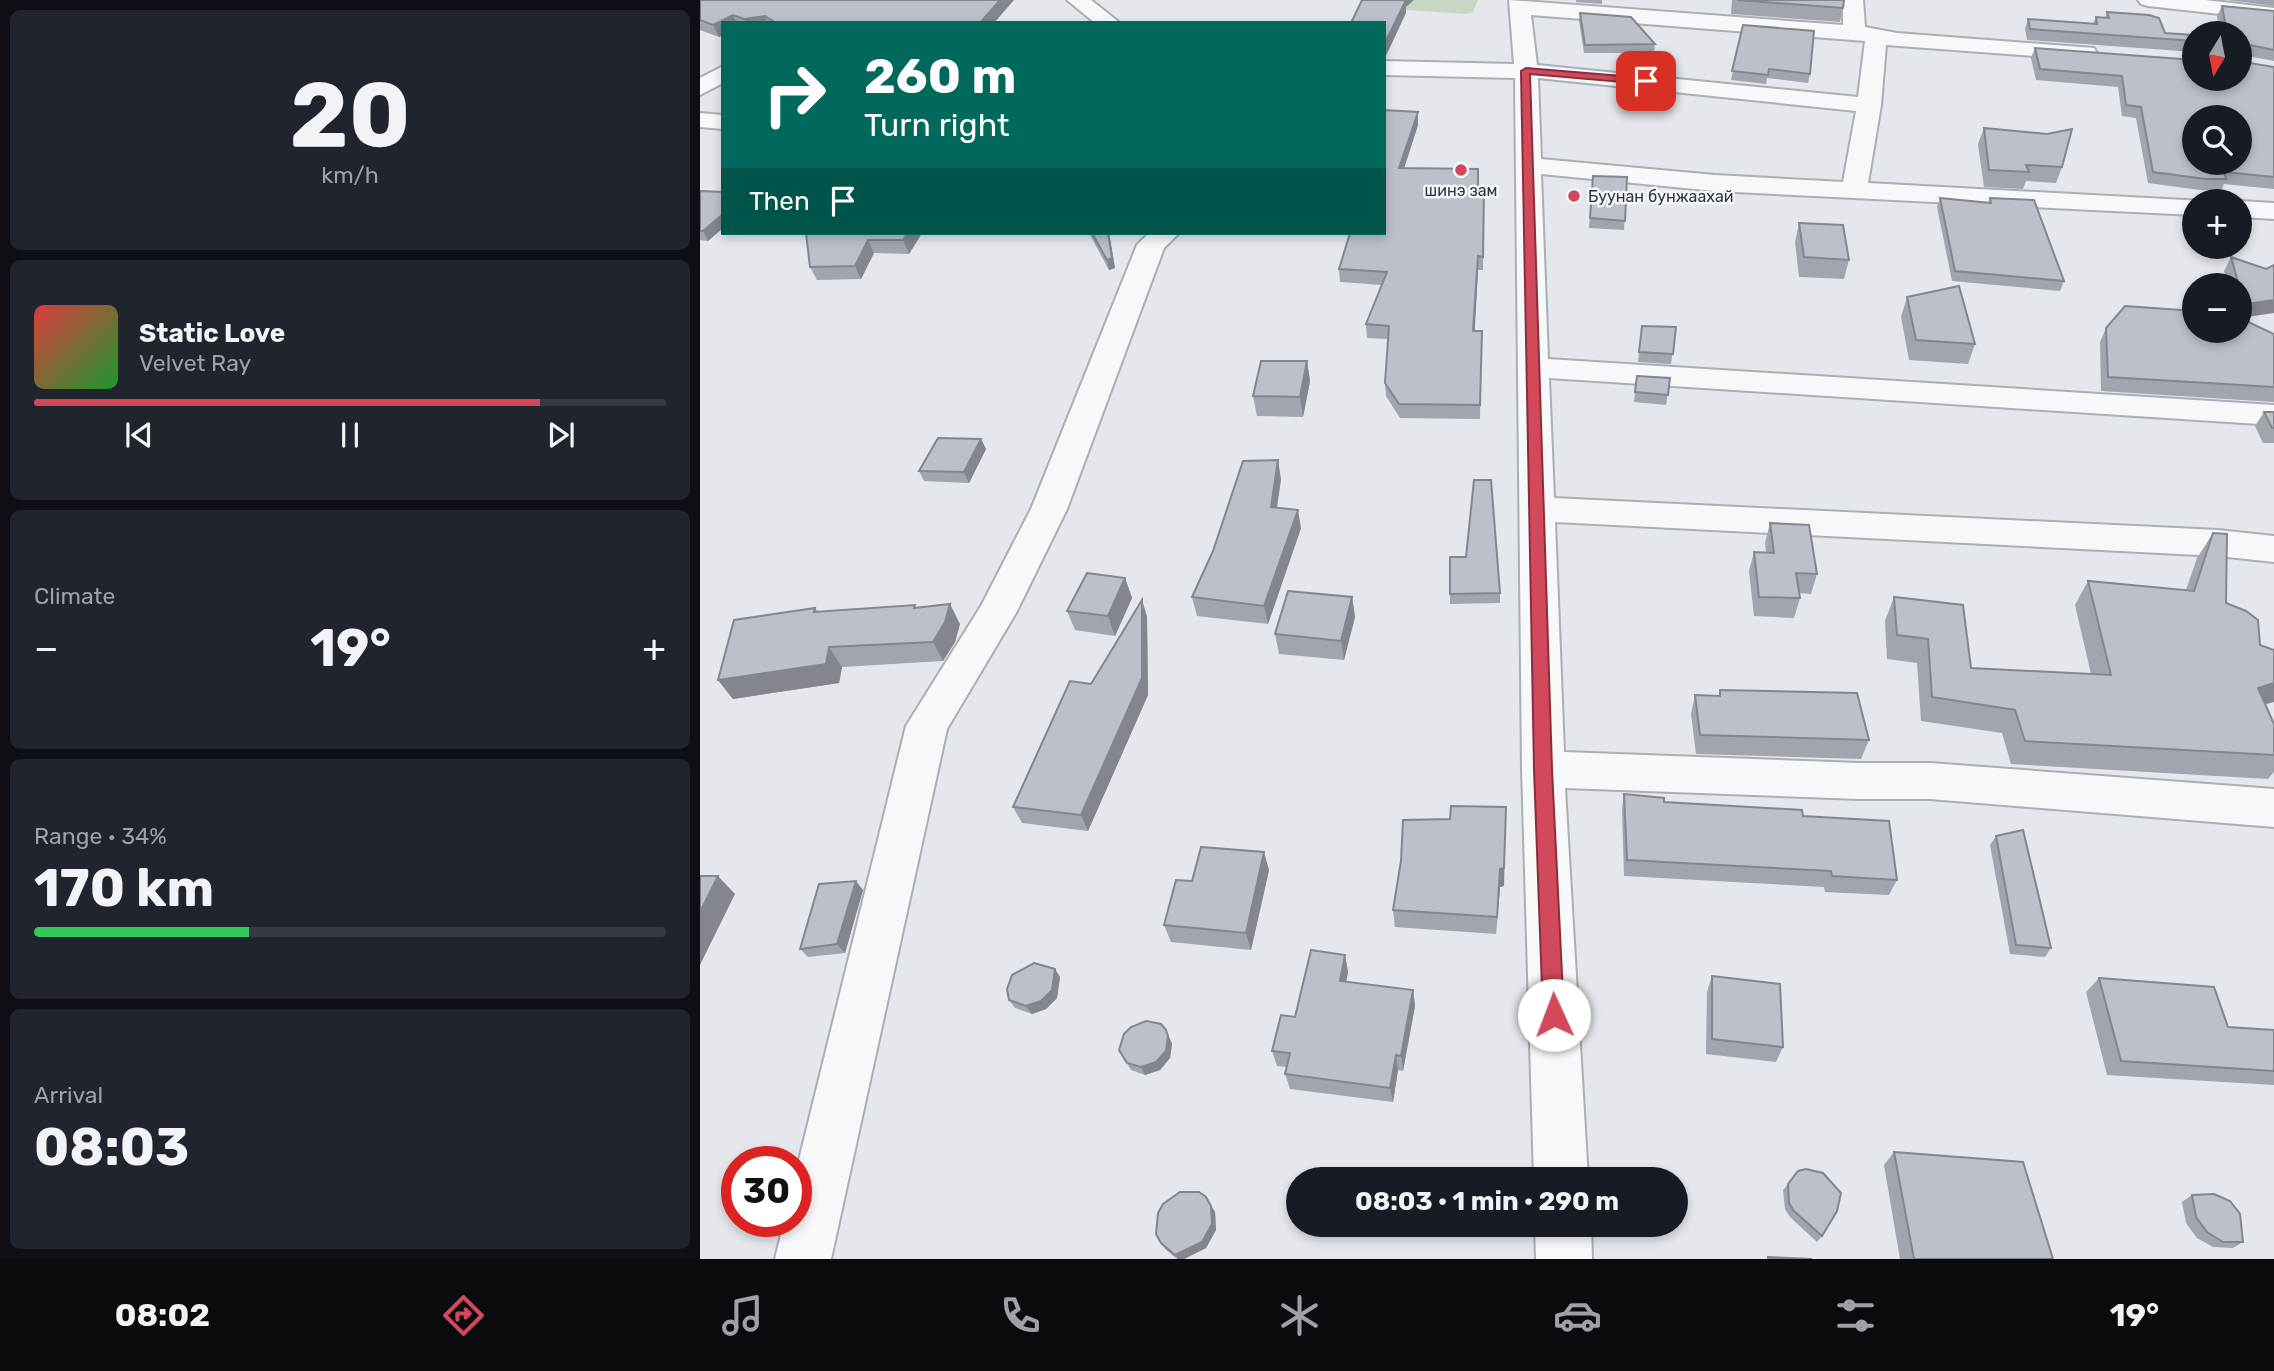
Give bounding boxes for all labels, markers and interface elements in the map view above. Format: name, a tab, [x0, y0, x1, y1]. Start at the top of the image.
north arrow	[2182, 21, 2252, 91]
map controls	[2182, 21, 2252, 343]
text: 260 m	[864, 47, 1016, 105]
icon: right	[749, 49, 840, 140]
pin	[1616, 51, 1676, 111]
text: 20	[289, 61, 411, 169]
icon: arrive	[1627, 62, 1665, 100]
button: search	[2182, 105, 2252, 175]
text: Turn right	[864, 106, 1009, 144]
text: km/h	[321, 161, 379, 189]
marker: шинэ зам	[1453, 162, 1469, 178]
place label: шинэ зам	[1425, 181, 1497, 200]
icon: arrive	[824, 182, 862, 220]
text: Then	[749, 186, 810, 217]
place label: Буунан бунжаахай	[1588, 187, 1733, 206]
marker: Буунан бунжаахай	[1566, 188, 1582, 204]
button: +	[2182, 189, 2252, 259]
button: −	[2182, 273, 2252, 343]
text: Static Love	[139, 318, 285, 349]
text: Velvet Ray	[139, 349, 251, 377]
icon: previous	[120, 416, 158, 454]
icon: pause	[331, 416, 369, 454]
icon: next	[542, 416, 580, 454]
text: Climate	[34, 582, 115, 610]
text: 19°	[310, 617, 391, 679]
text: −	[34, 625, 59, 671]
text: +	[642, 625, 666, 671]
text: Range · 34%	[34, 822, 167, 850]
text: 170 km	[34, 857, 214, 919]
position arrow	[1517, 978, 1591, 1052]
text: Arrival	[34, 1081, 103, 1109]
text: 08:03	[34, 1116, 189, 1178]
speed limit sign: 30	[721, 1146, 812, 1237]
text: 08:03 · 1 min · 290 m	[1355, 1186, 1619, 1217]
icon: directions	[439, 1291, 488, 1340]
icon: music	[718, 1291, 767, 1340]
icon: phone	[996, 1291, 1045, 1340]
icon: climate	[1275, 1291, 1324, 1340]
icon: car	[1553, 1291, 1602, 1340]
icon: filters	[1831, 1291, 1880, 1340]
text: 08:02	[115, 1296, 210, 1334]
text: 19°	[2110, 1296, 2159, 1334]

